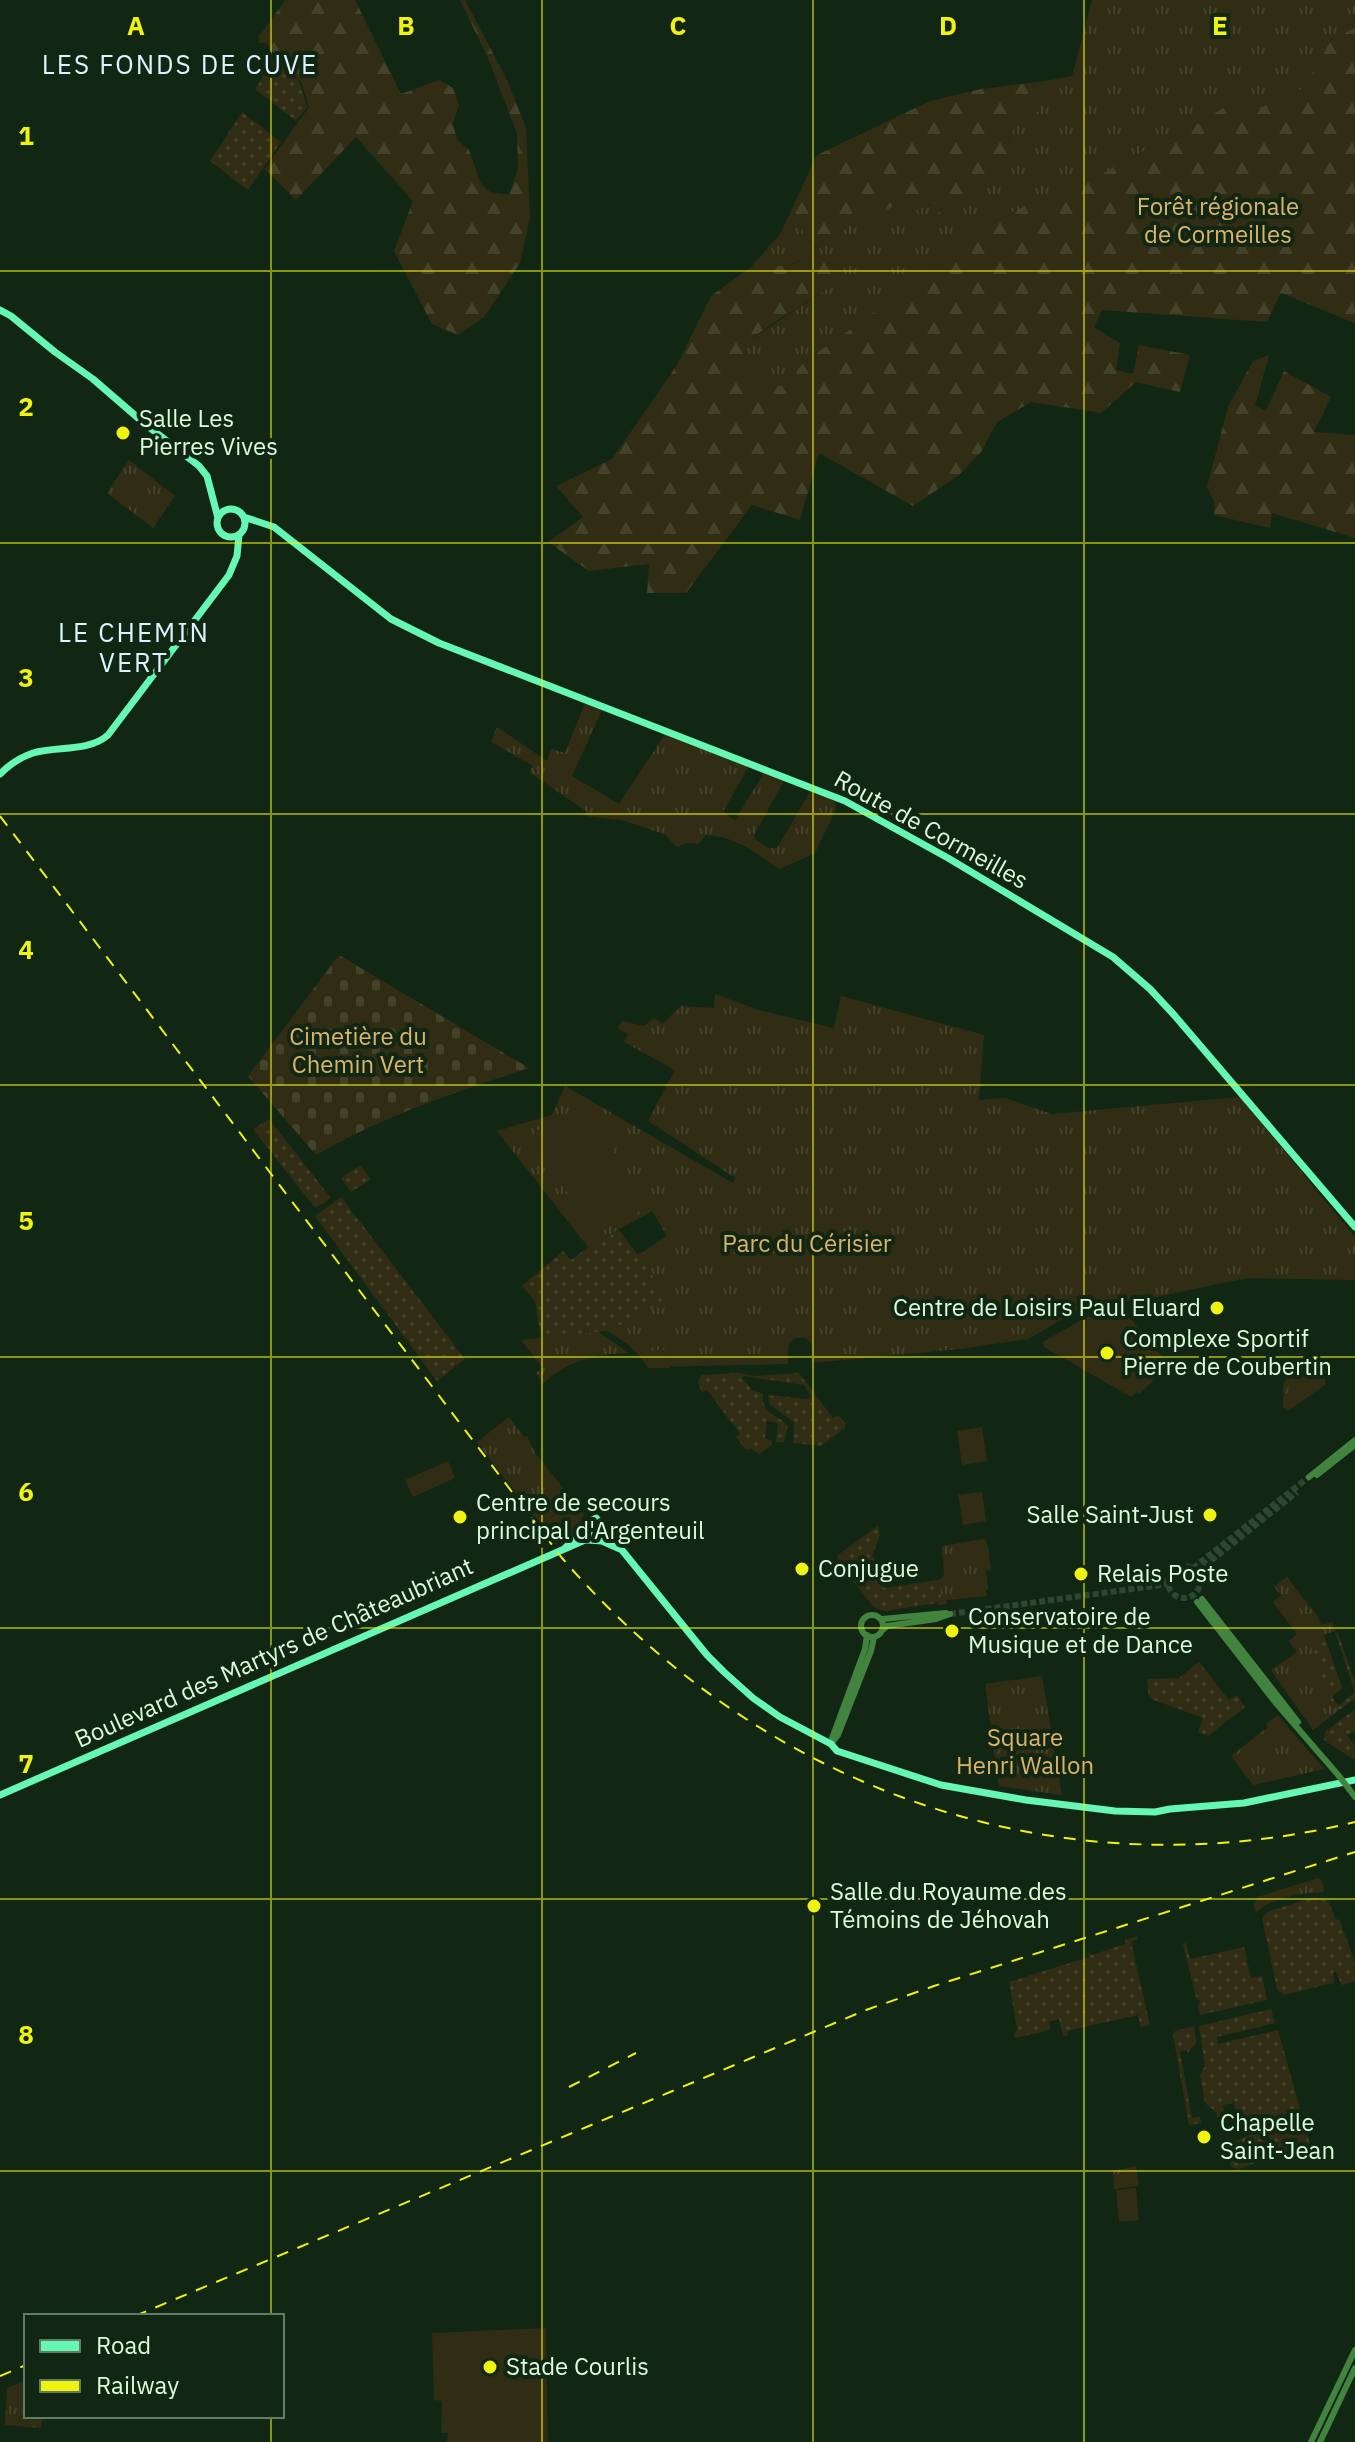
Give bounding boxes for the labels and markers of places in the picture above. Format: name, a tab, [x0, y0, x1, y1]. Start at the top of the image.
place label: Salle Les Pierres Vives	[139, 402, 278, 462]
marker: Salle Les Pierres Vives	[114, 424, 132, 442]
place label: Centre de Loisirs Paul Eluard	[893, 1291, 1201, 1323]
marker: Centre de Loisirs Paul Eluard	[1208, 1299, 1226, 1317]
place label: Complexe Sportif Pierre de Coubertin	[1123, 1322, 1332, 1382]
marker: Complexe Sportif Pierre de Coubertin	[1098, 1344, 1116, 1362]
place label: Centre de secours principal d'Argenteuil	[476, 1486, 705, 1546]
place label: Salle Saint-Just	[1026, 1498, 1194, 1530]
marker: Salle Saint-Just	[1201, 1506, 1219, 1524]
marker: Centre de secours principal d'Argenteuil	[451, 1508, 469, 1526]
place label: Conjugue	[818, 1552, 919, 1584]
place label: Relais Poste	[1097, 1557, 1228, 1589]
marker: Conjugue	[793, 1560, 811, 1578]
marker: Relais Poste	[1072, 1565, 1090, 1583]
place label: Conservatoire de Musique et de Dance	[968, 1600, 1193, 1660]
marker: Conservatoire de Musique et de Dance	[943, 1622, 961, 1640]
place label: Salle du Royaume des Témoins de Jéhovah	[830, 1875, 1067, 1935]
marker: Salle du Royaume des Témoins de Jéhovah	[805, 1897, 823, 1915]
place label: Chapelle Saint-Jean	[1220, 2106, 1335, 2166]
marker: Chapelle Saint-Jean	[1195, 2128, 1213, 2146]
place label: Stade Courlis	[506, 2350, 649, 2382]
marker: Stade Courlis	[481, 2358, 499, 2376]

